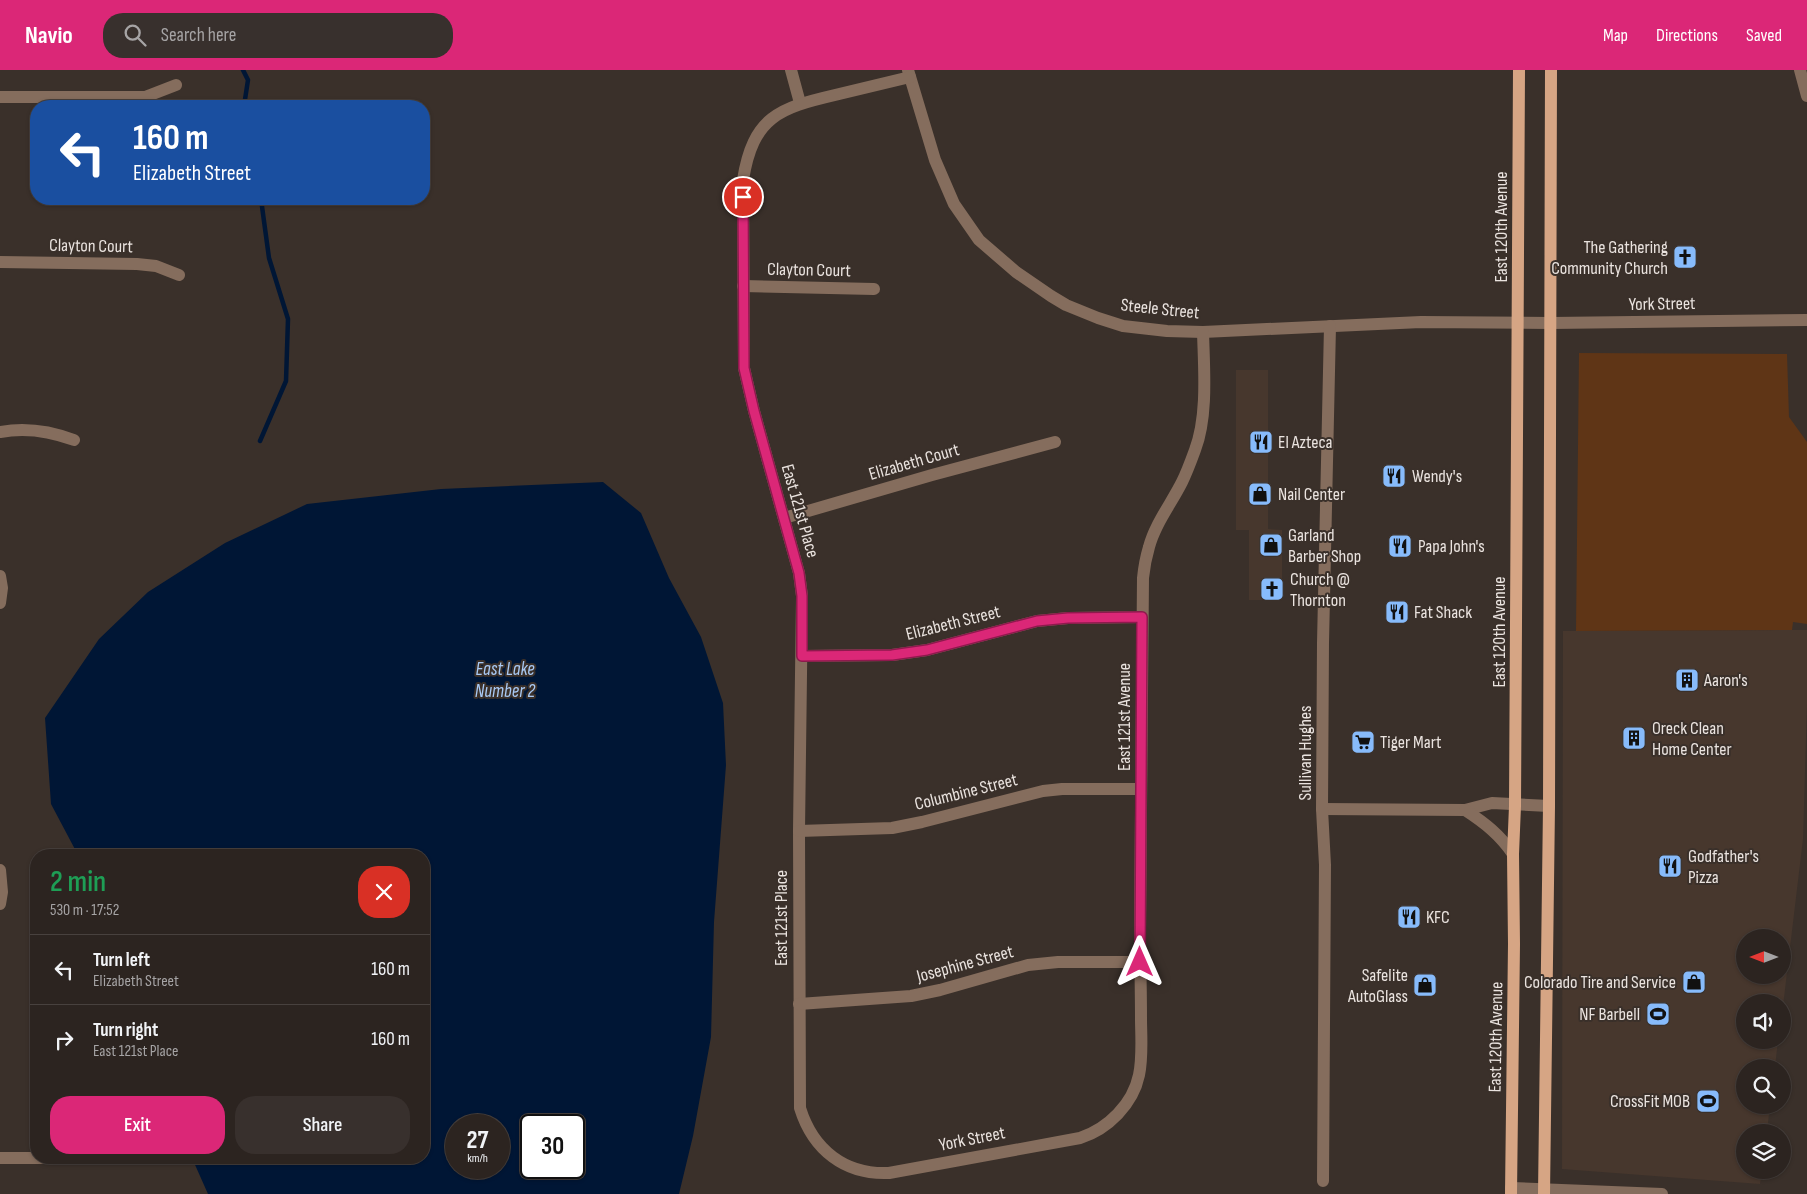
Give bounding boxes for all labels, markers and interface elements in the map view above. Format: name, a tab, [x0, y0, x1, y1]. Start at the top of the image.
search box	[103, 13, 453, 58]
text: Navio	[25, 21, 73, 50]
icon: search	[121, 21, 149, 49]
text: Search here	[161, 24, 236, 47]
text: Map	[1603, 25, 1628, 46]
text: Directions	[1656, 25, 1718, 46]
text: Saved	[1746, 25, 1782, 46]
text: 160 m	[133, 117, 209, 160]
icon: left	[50, 120, 115, 185]
text: Elizabeth Street	[133, 160, 251, 187]
street label: East 120th Avenue	[1491, 172, 1512, 282]
pin	[722, 176, 764, 218]
icon: arrive	[729, 183, 757, 211]
street label: Clayton Court	[49, 235, 134, 257]
place label: The Gathering Community Church	[1551, 237, 1668, 279]
church icon: The Gathering Community Church	[1672, 244, 1698, 270]
street label: Clayton Court	[767, 259, 852, 281]
street label: York Street	[1628, 293, 1696, 315]
street label: Steele Street	[1120, 294, 1201, 324]
restaurant icon: El Azteca	[1248, 429, 1274, 455]
place label: El Azteca	[1278, 432, 1332, 453]
street label: Elizabeth Court	[866, 439, 962, 485]
street label: East 121st Place	[777, 462, 823, 560]
restaurant icon: Wendy's	[1381, 463, 1407, 489]
place label: Wendy's	[1412, 466, 1462, 487]
shop icon: Nail Center	[1247, 481, 1273, 507]
place label: Nail Center	[1278, 484, 1345, 505]
place label: Garland Barber Shop	[1288, 525, 1361, 567]
shop icon: Garland Barber Shop	[1258, 532, 1284, 558]
restaurant icon: Papa John's	[1387, 533, 1413, 559]
place label: Papa John's	[1418, 536, 1485, 557]
place label: Church @ Thornton	[1290, 569, 1350, 611]
church icon: Church @ Thornton	[1259, 576, 1285, 602]
street label: East 120th Avenue	[1489, 577, 1510, 687]
restaurant icon: Fat Shack	[1384, 599, 1410, 625]
street label: Elizabeth Street	[904, 601, 1003, 645]
place label: Fat Shack	[1414, 602, 1472, 623]
water label: East Lake Number 2	[475, 658, 536, 703]
street label: East 121st Avenue	[1114, 663, 1135, 771]
building icon: Aaron's	[1674, 667, 1700, 693]
place label: Aaron's	[1703, 670, 1748, 691]
street label: Sullivan Hughes	[1295, 705, 1316, 801]
place label: Oreck Clean Home Center	[1652, 718, 1732, 760]
building icon: Oreck Clean Home Center	[1621, 725, 1647, 751]
supermarket icon: Tiger Mart	[1350, 729, 1376, 755]
place label: Tiger Mart	[1380, 732, 1442, 753]
street label: Columbine Street	[912, 769, 1020, 815]
place label: Godfather's Pizza	[1688, 846, 1759, 888]
restaurant icon: Godfather's Pizza	[1657, 853, 1683, 879]
text: 2 min	[50, 864, 106, 900]
button: close	[358, 866, 410, 918]
street label: East 121st Place	[771, 870, 792, 966]
text: 530 m · 17:52	[50, 901, 119, 920]
restaurant icon: KFC	[1396, 904, 1422, 930]
place label: KFC	[1426, 907, 1450, 928]
north arrow	[1736, 929, 1791, 984]
map controls	[1736, 929, 1791, 1179]
position arrow	[1113, 935, 1165, 987]
street label: Josephine Street	[913, 941, 1016, 987]
text: Turn left	[93, 949, 150, 972]
icon: left	[50, 956, 78, 984]
text: 160 m	[371, 958, 410, 981]
place label: Safelite AutoGlass	[1347, 965, 1408, 1007]
shop icon: Colorado Tire and Service	[1681, 969, 1707, 995]
text: Elizabeth Street	[93, 972, 179, 991]
shop icon: Safelite AutoGlass	[1412, 972, 1438, 998]
place label: Colorado Tire and Service	[1524, 972, 1676, 993]
street label: East 120th Avenue	[1485, 981, 1507, 1093]
button: sound	[1736, 994, 1791, 1049]
sports icon: NF Barbell	[1645, 1001, 1671, 1027]
place label: NF Barbell	[1579, 1004, 1640, 1025]
text: Turn right	[93, 1019, 158, 1042]
icon: right	[50, 1026, 78, 1054]
text: 160 m	[371, 1028, 410, 1051]
text: East 121st Place	[93, 1042, 179, 1061]
button: search	[1736, 1059, 1791, 1114]
sports icon: CrossFit MOB	[1695, 1088, 1721, 1114]
place label: CrossFit MOB	[1610, 1091, 1690, 1112]
button: Exit	[50, 1096, 225, 1154]
button: Share	[235, 1096, 410, 1154]
speed limit sign: 30	[520, 1114, 585, 1179]
street label: York Street	[937, 1122, 1007, 1156]
button: layers	[1736, 1124, 1791, 1179]
text: 27	[467, 1125, 488, 1156]
text: km/h	[467, 1151, 488, 1166]

